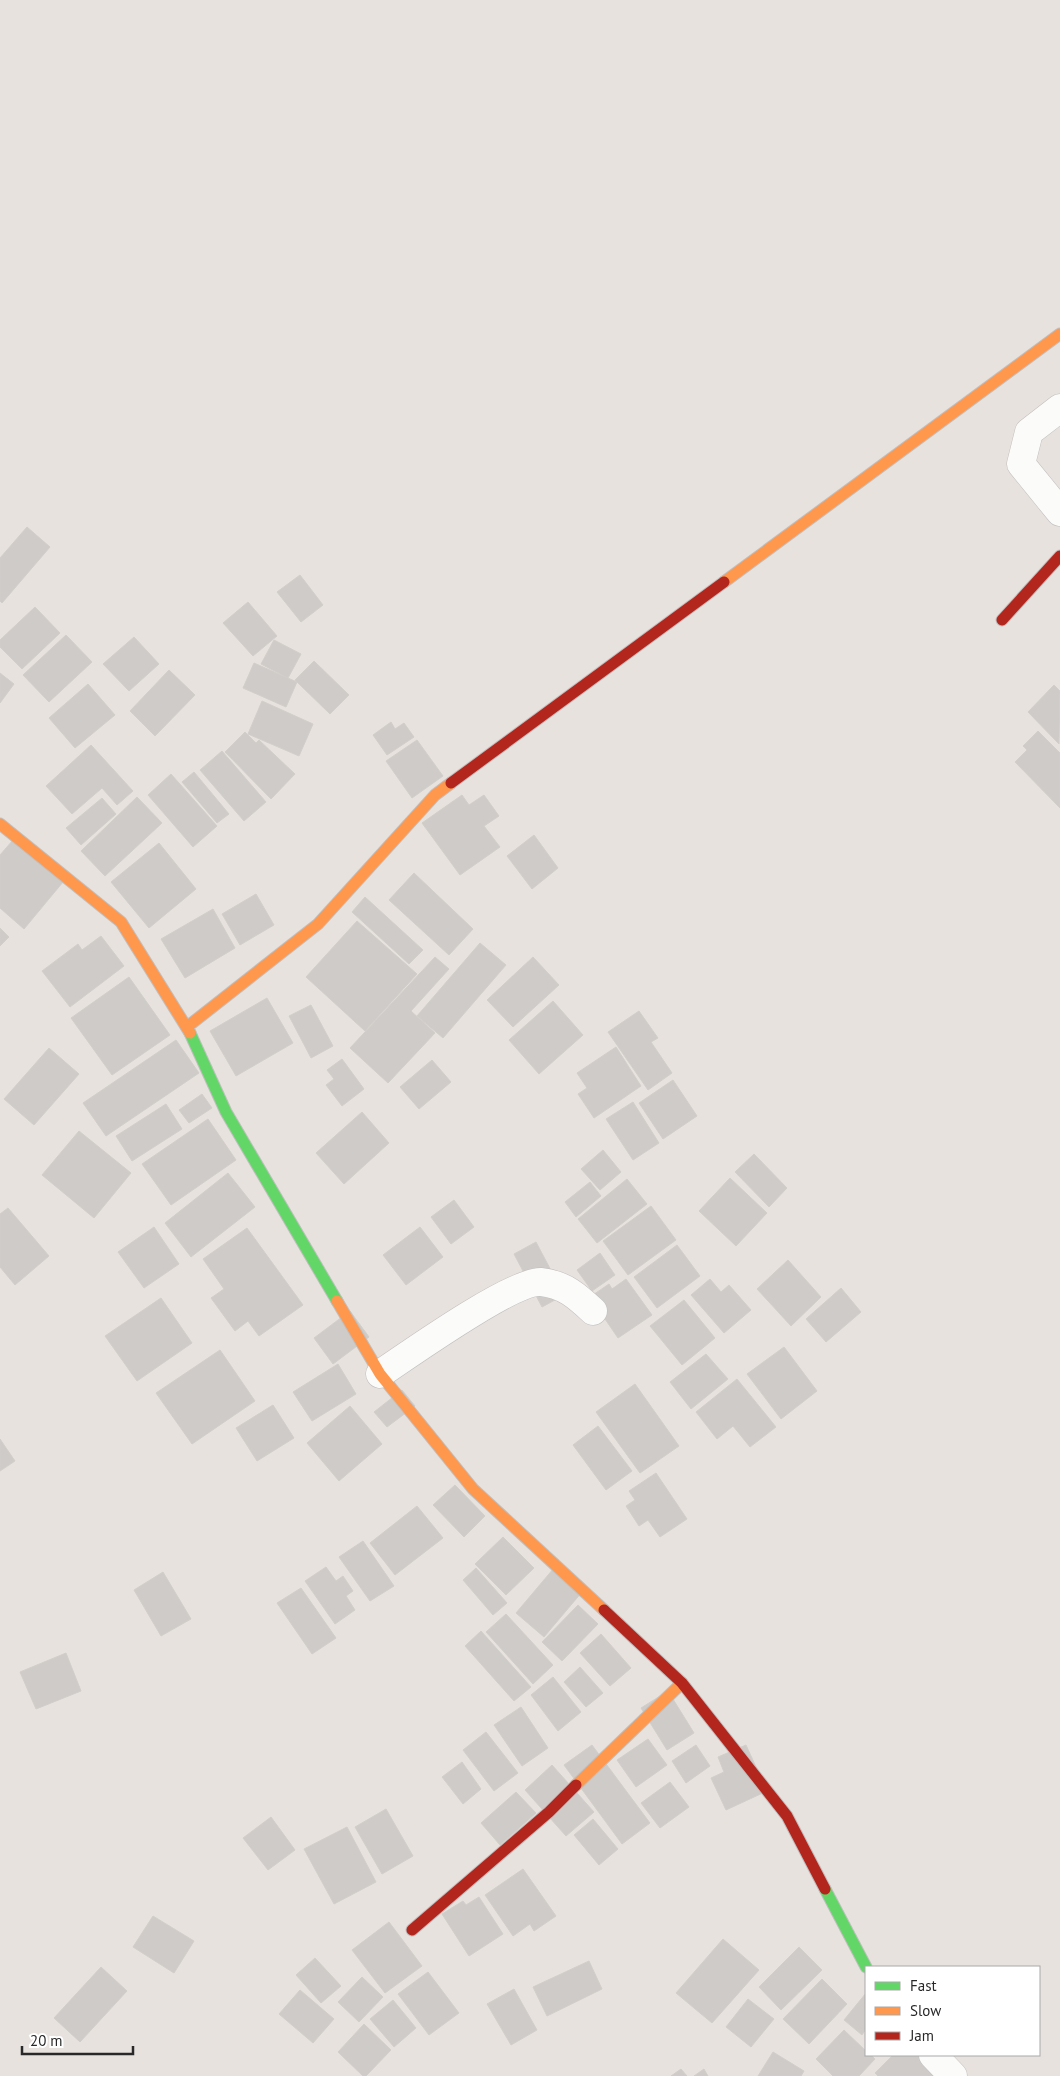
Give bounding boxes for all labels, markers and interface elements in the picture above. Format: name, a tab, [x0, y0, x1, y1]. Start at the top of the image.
legend	[865, 1966, 1040, 2056]
text: Fast	[910, 1976, 937, 1995]
text: Slow	[910, 2001, 941, 2020]
scale bar	[22, 2024, 134, 2056]
text: Jam	[909, 2026, 934, 2045]
text: 20 m	[30, 2031, 63, 2050]

